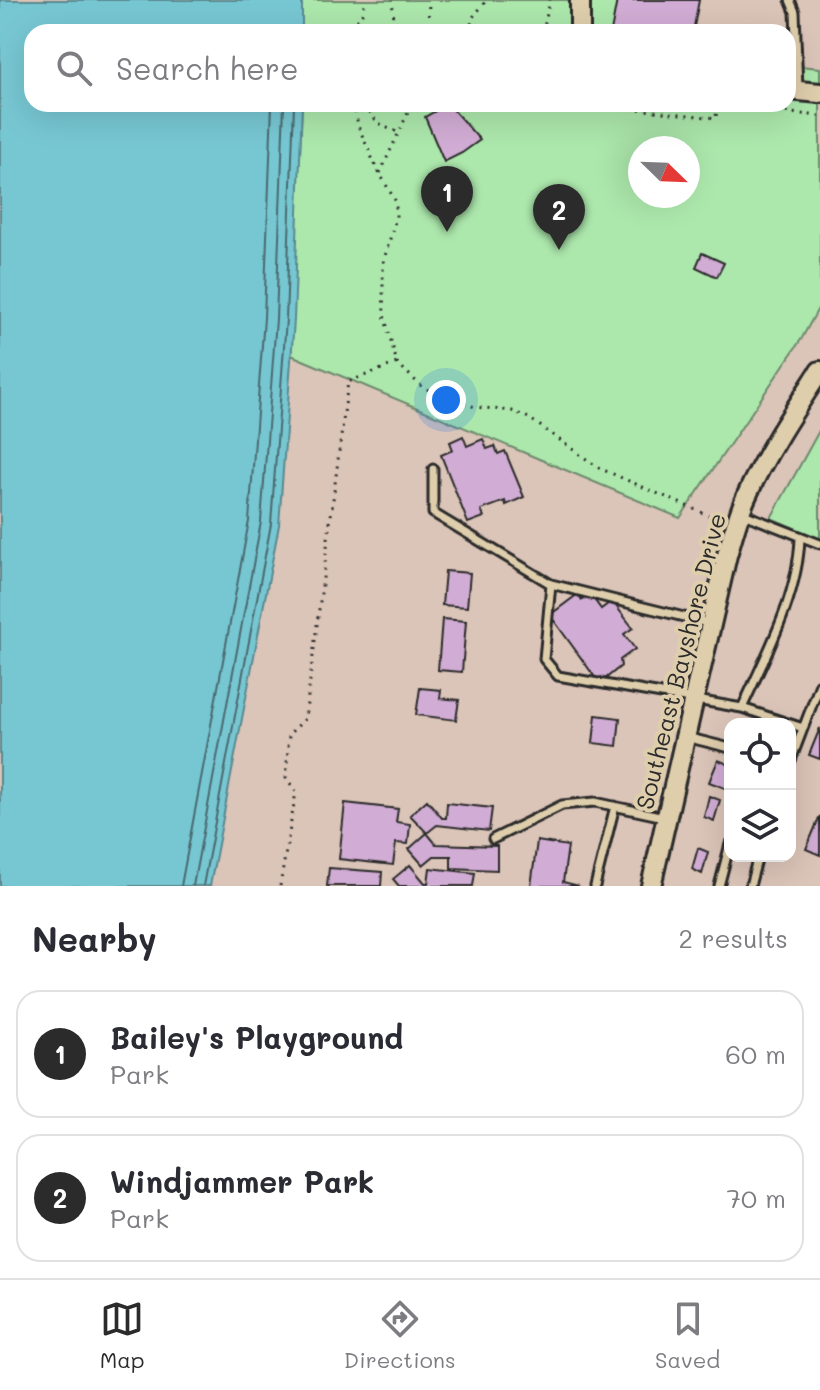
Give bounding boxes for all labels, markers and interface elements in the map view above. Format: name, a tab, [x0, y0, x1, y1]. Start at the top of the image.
search box	[24, 24, 796, 112]
icon: search	[52, 46, 96, 90]
text: Search here	[116, 48, 299, 88]
north arrow	[628, 136, 700, 208]
pin: 1	[421, 166, 473, 232]
pin: 2	[533, 184, 585, 250]
your location	[426, 380, 466, 420]
street label: Southeast Bayshore Drive	[628, 510, 732, 812]
map controls	[724, 718, 796, 862]
button: locate	[724, 718, 796, 790]
button: layers	[724, 790, 796, 862]
text: Nearby	[32, 916, 157, 961]
text: 2 results	[679, 921, 788, 955]
text: Bailey's Playground	[110, 1017, 403, 1057]
text: 1	[54, 1037, 66, 1071]
text: 60 m	[725, 1037, 786, 1071]
text: Park	[110, 1057, 169, 1091]
text: Windjammer Park	[110, 1161, 374, 1201]
text: 2	[53, 1181, 67, 1215]
text: 70 m	[726, 1181, 786, 1215]
text: Park	[110, 1201, 169, 1235]
tab: Map	[100, 1297, 145, 1374]
tab: Directions	[344, 1297, 456, 1374]
tab: Saved	[655, 1297, 720, 1374]

